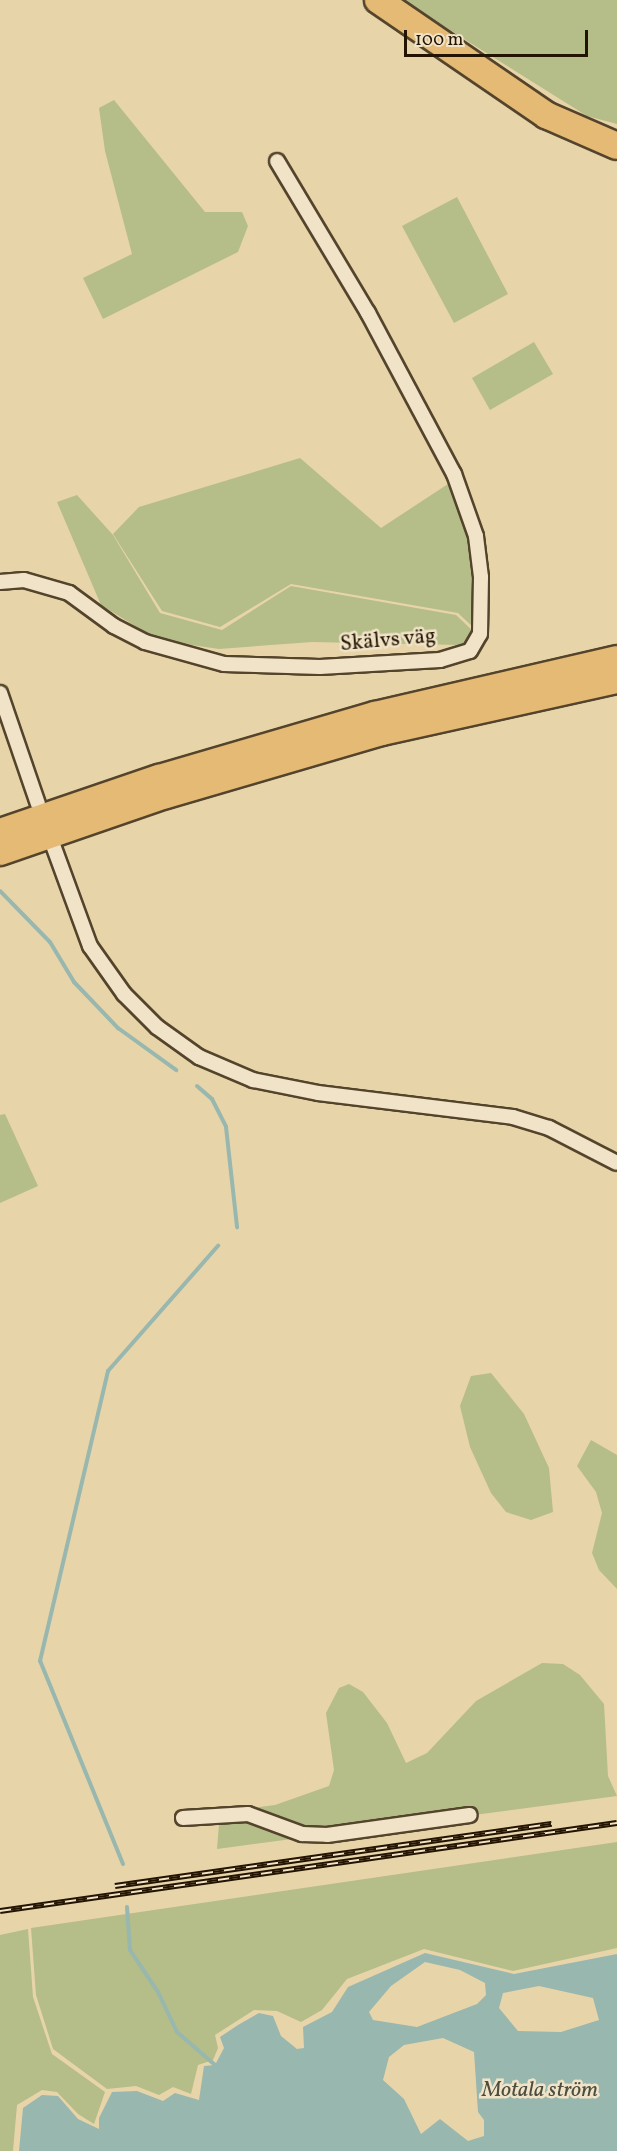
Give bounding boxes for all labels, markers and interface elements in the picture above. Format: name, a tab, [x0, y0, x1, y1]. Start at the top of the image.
scale bar	[407, 18, 592, 56]
text: 100 m	[415, 28, 464, 53]
street label: Skälvs väg	[339, 624, 437, 658]
water label: Motala ström	[482, 2078, 598, 2104]

